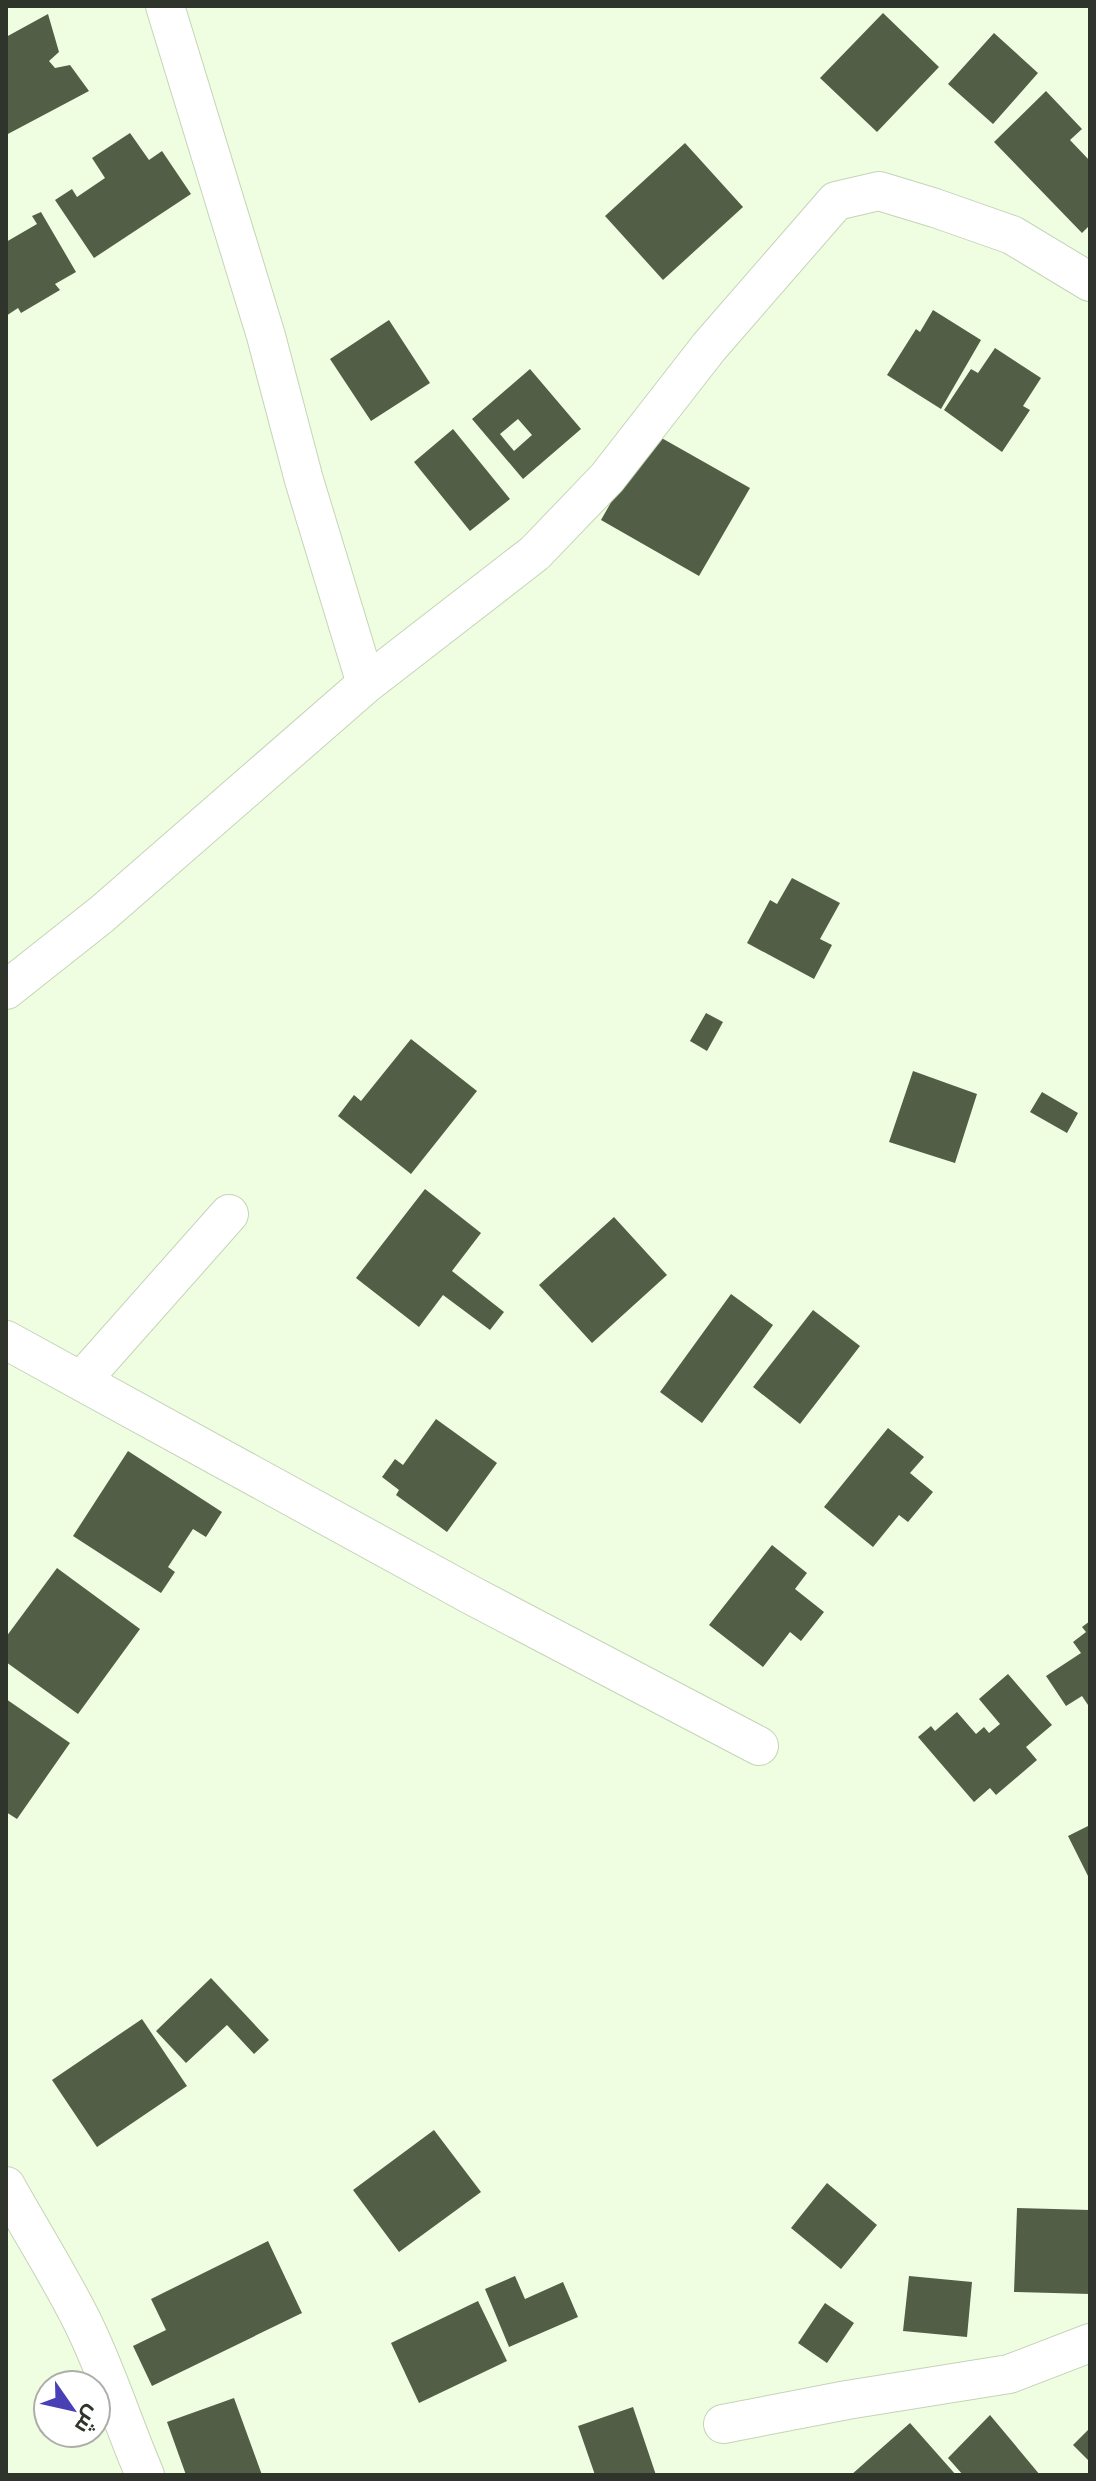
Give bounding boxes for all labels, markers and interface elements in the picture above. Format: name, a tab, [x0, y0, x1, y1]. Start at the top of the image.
north arrow	[32, 2369, 112, 2449]
text: ش	[69, 2401, 108, 2440]

